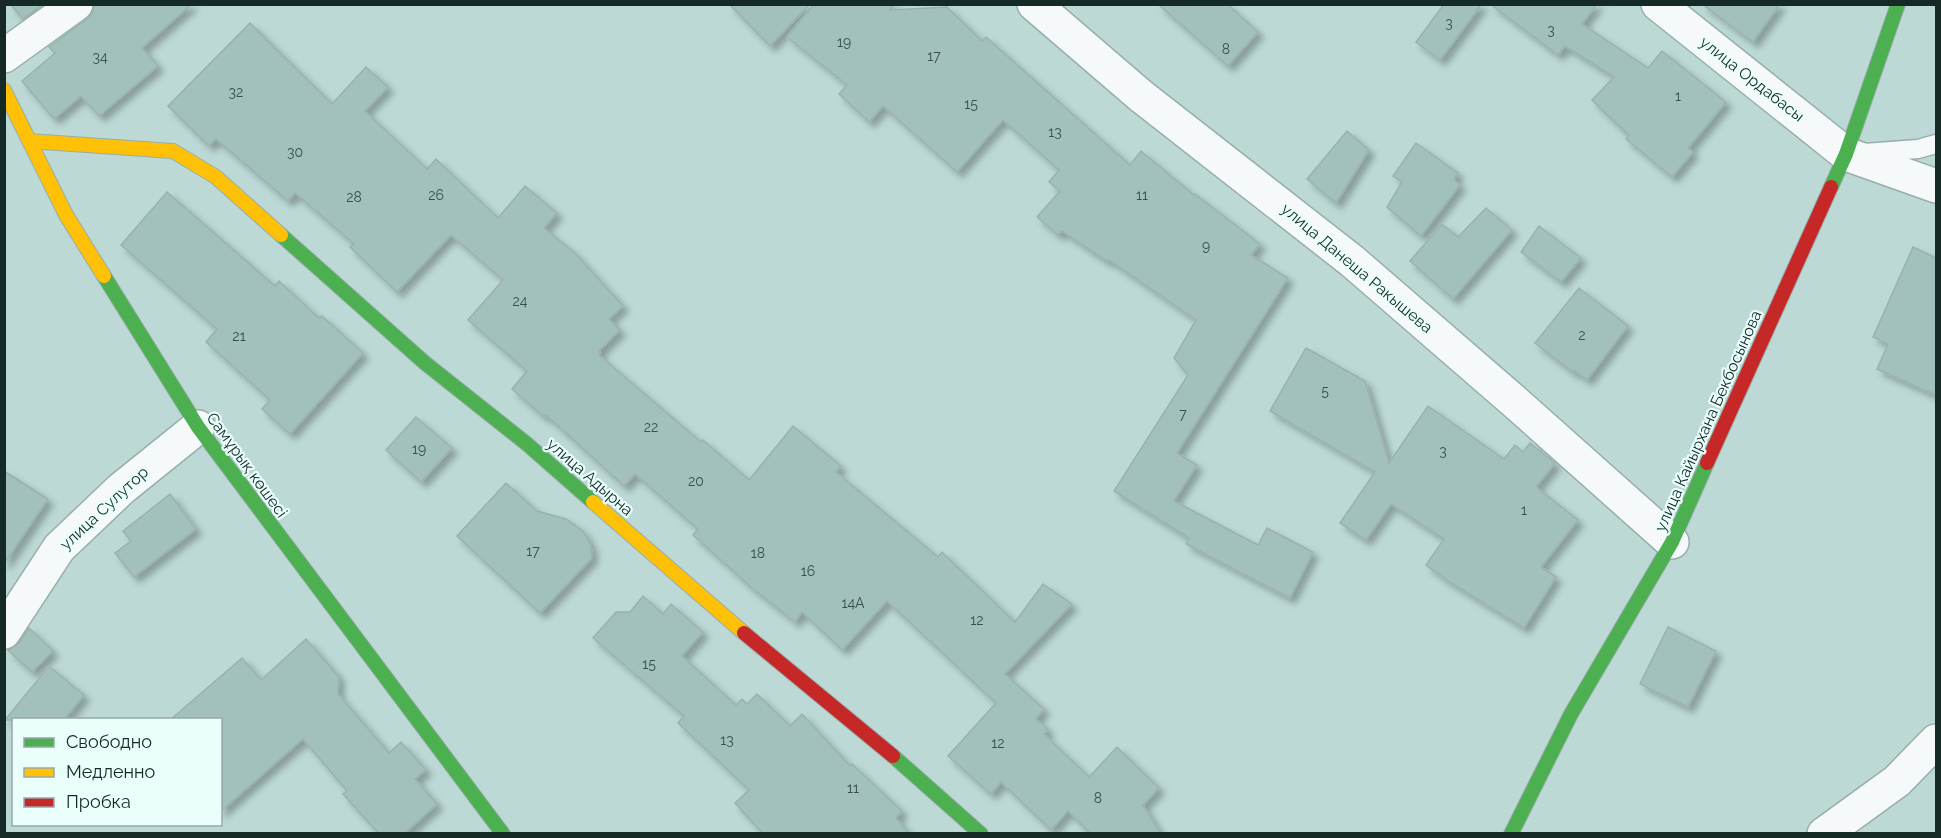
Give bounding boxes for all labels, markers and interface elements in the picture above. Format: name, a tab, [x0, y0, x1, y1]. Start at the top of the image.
house number: 3	[1445, 15, 1453, 31]
house number: 3	[1547, 22, 1555, 38]
street label: улица Ордабасы	[1696, 32, 1808, 126]
house number: 19	[837, 34, 851, 50]
house number: 8	[1222, 41, 1230, 57]
house number: 17	[927, 48, 941, 64]
house number: 34	[92, 49, 108, 65]
house number: 32	[229, 84, 243, 100]
house number: 1	[1675, 88, 1681, 104]
house number: 15	[964, 96, 978, 112]
house number: 13	[1048, 124, 1062, 140]
house number: 30	[287, 144, 303, 160]
house number: 26	[428, 187, 444, 203]
house number: 11	[1136, 187, 1148, 203]
house number: 28	[346, 189, 362, 205]
street label: улица Данеша Ракышева	[1278, 199, 1436, 337]
house number: 9	[1202, 238, 1210, 254]
house number: 24	[513, 293, 528, 309]
street label: улица Кайырхана Бекбосынова	[1650, 307, 1766, 535]
house number: 2	[1578, 327, 1586, 343]
house number: 21	[232, 328, 246, 344]
house number: 5	[1321, 383, 1329, 399]
house number: 7	[1179, 406, 1187, 422]
street label: Самұрық көшесі	[203, 409, 291, 521]
house number: 22	[644, 419, 658, 435]
street label: улица Адырна	[543, 434, 637, 520]
house number: 19	[412, 441, 426, 457]
house number: 3	[1439, 443, 1447, 459]
street label: улица Сулутор	[56, 462, 152, 554]
house number: 20	[688, 473, 704, 489]
house number: 1	[1521, 502, 1527, 518]
house number: 17	[526, 543, 540, 559]
house number: 18	[751, 545, 765, 561]
house number: 16	[801, 563, 815, 579]
house number: 14А	[841, 595, 865, 611]
house number: 12	[970, 612, 984, 628]
house number: 15	[642, 656, 656, 672]
legend	[12, 718, 222, 826]
text: Свободно	[66, 731, 152, 752]
house number: 13	[720, 732, 734, 748]
house number: 12	[991, 735, 1005, 751]
text: Медленно	[66, 761, 155, 782]
house number: 11	[847, 780, 859, 796]
house number: 8	[1094, 790, 1102, 806]
text: Пробка	[66, 791, 131, 812]

